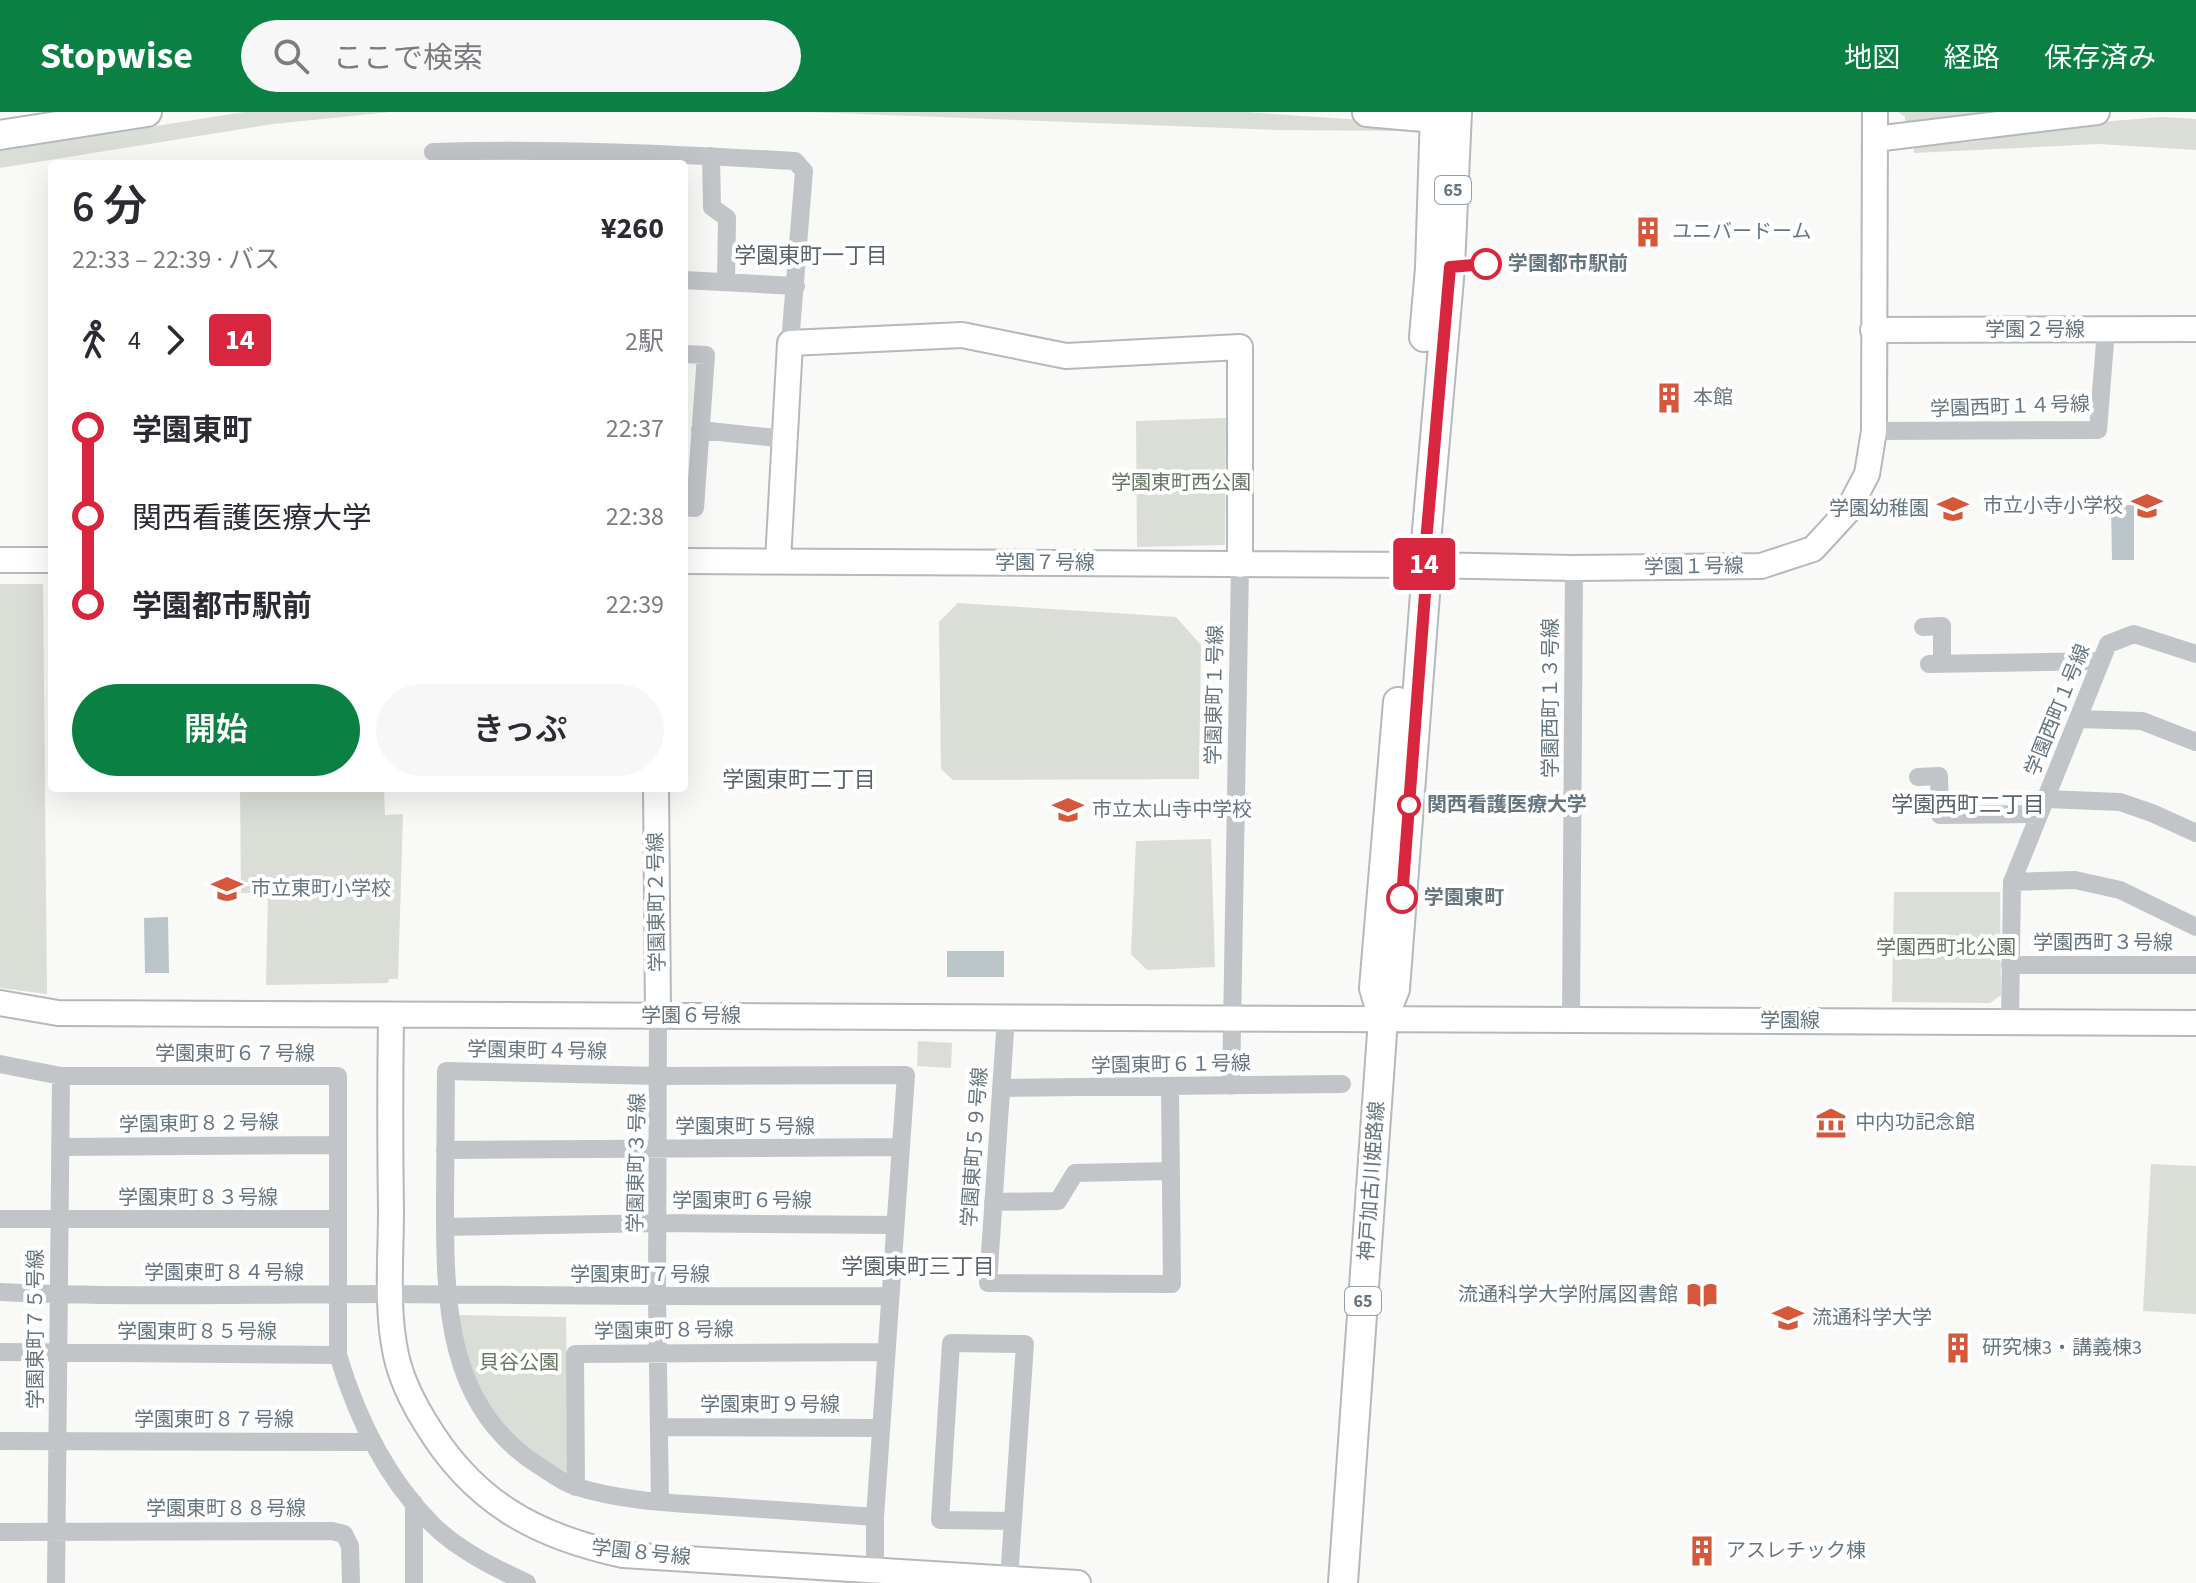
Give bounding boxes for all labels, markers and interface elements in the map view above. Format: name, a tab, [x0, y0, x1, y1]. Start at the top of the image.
search box	[241, 20, 801, 92]
text: Stopwise	[40, 29, 193, 83]
icon: search	[269, 34, 313, 78]
text: ここで検索	[333, 37, 483, 80]
text: 地図	[1844, 38, 1900, 78]
text: 経路	[1944, 38, 2000, 78]
text: 保存済み	[2044, 38, 2156, 78]
text: 6 分	[72, 176, 147, 239]
road number: 65	[1435, 176, 1471, 204]
text: ¥260	[601, 207, 664, 250]
building icon: ユニバードーム	[1631, 215, 1665, 249]
place label: ユニバードーム	[1672, 218, 1811, 246]
district label: 学園東町一丁目	[734, 240, 888, 272]
text: 22:33 – 22:39 · バス	[72, 241, 280, 278]
marker: 学園都市駅前	[1471, 249, 1501, 279]
place label: 学園都市駅前	[1508, 250, 1628, 278]
street label: 学園２号線	[1985, 316, 2085, 344]
icon: walk	[72, 318, 116, 362]
icon: forward	[153, 318, 197, 362]
text: 14	[225, 320, 255, 360]
text: 4	[128, 322, 141, 359]
text: 2駅	[625, 323, 664, 360]
building icon: 本館	[1652, 381, 1686, 415]
place label: 本館	[1693, 384, 1733, 412]
street label: 学園西町１４号線	[1930, 390, 2090, 424]
text: 学園東町	[132, 409, 252, 452]
text: 22:37	[606, 410, 664, 447]
park label: 学園東町西公園	[1111, 469, 1251, 497]
school or university icon: 市立小寺小学校	[2130, 489, 2164, 523]
school or university icon: 学園幼稚園	[1936, 492, 1970, 526]
place label: 市立小寺小学校	[1983, 492, 2123, 520]
place label: 学園幼稚園	[1829, 495, 1929, 523]
text: 関西看護医療大学	[132, 497, 372, 540]
text: 22:38	[606, 498, 664, 535]
line badge: 14	[1388, 538, 1460, 590]
text: 14	[1409, 544, 1439, 584]
street label: 学園７号線	[995, 549, 1095, 577]
street label: 学園１号線	[1644, 552, 1744, 582]
text: 学園都市駅前	[132, 585, 312, 628]
text: 22:39	[606, 586, 664, 623]
street label: 学園西町１３号線	[1537, 618, 1565, 778]
street label: 学園東町１号線	[1200, 625, 1230, 765]
street label: 学園西町１号線	[2019, 640, 2097, 780]
button: 開始	[72, 684, 360, 776]
button: きっぷ	[376, 684, 664, 776]
district label: 学園東町二丁目	[722, 764, 876, 796]
district label: 学園西町二丁目	[1891, 789, 2045, 821]
place label: 関西看護医療大学	[1427, 791, 1587, 819]
school or university icon: 市立太山寺中学校	[1051, 793, 1085, 827]
marker: 関西看護医療大学	[1398, 794, 1420, 816]
place label: 市立太山寺中学校	[1092, 796, 1252, 824]
street label: 学園東町２号線	[642, 832, 672, 972]
school or university icon: 市立東町小学校	[210, 872, 244, 906]
place label: 市立東町小学校	[251, 875, 391, 903]
marker: 学園東町	[1387, 883, 1417, 913]
place label: 学園東町	[1424, 884, 1504, 912]
street label: 学園西町３号線	[2033, 929, 2173, 957]
park label: 学園西町北公園	[1876, 934, 2016, 962]
street label: 学園６号線	[641, 1002, 741, 1030]
street label: 学園線	[1760, 1007, 1820, 1035]
street label: 学園東町４号線	[467, 1036, 607, 1066]
street label: 学園東町６７号線	[155, 1040, 315, 1068]
street label: 学園東町６１号線	[1091, 1050, 1251, 1080]
street label: 学園東町５９号線	[955, 1066, 995, 1228]
street label: 学園東町３号線	[622, 1093, 652, 1233]
street label: 神戸加古川姫路線	[1352, 1100, 1392, 1262]
museum icon: 中内功記念館	[1814, 1106, 1848, 1140]
street label: 学園東町８２号線	[119, 1109, 279, 1139]
place label: 中内功記念館	[1855, 1109, 1975, 1137]
street label: 学園東町５号線	[675, 1113, 815, 1141]
street label: 学園東町８３号線	[118, 1184, 278, 1212]
street label: 学園東町６号線	[672, 1187, 812, 1215]
street label: 学園東町７５号線	[22, 1249, 50, 1409]
district label: 学園東町三丁目	[841, 1251, 995, 1283]
street label: 学園東町８４号線	[144, 1259, 304, 1287]
street label: 学園東町７号線	[570, 1261, 710, 1289]
library icon: 流通科学大学附属図書館	[1685, 1278, 1719, 1312]
place label: 流通科学大学附属図書館	[1458, 1281, 1678, 1309]
road number: 65	[1345, 1287, 1381, 1315]
school or university icon: 流通科学大学	[1771, 1301, 1805, 1335]
place label: 流通科学大学	[1812, 1304, 1932, 1332]
street label: 学園東町８号線	[594, 1316, 734, 1346]
street label: 学園東町８５号線	[117, 1318, 277, 1346]
building icon: 研究棟3・講義棟3	[1941, 1331, 1975, 1365]
place label: 研究棟3・講義棟3	[1982, 1334, 2142, 1362]
park label: 貝谷公園	[479, 1349, 559, 1377]
street label: 学園東町９号線	[700, 1391, 840, 1419]
street label: 学園東町８７号線	[134, 1406, 294, 1434]
street label: 学園東町８８号線	[146, 1495, 306, 1523]
street label: 学園８号線	[590, 1534, 692, 1572]
building icon: アスレチック棟	[1685, 1534, 1719, 1568]
place label: アスレチック棟	[1726, 1537, 1866, 1565]

